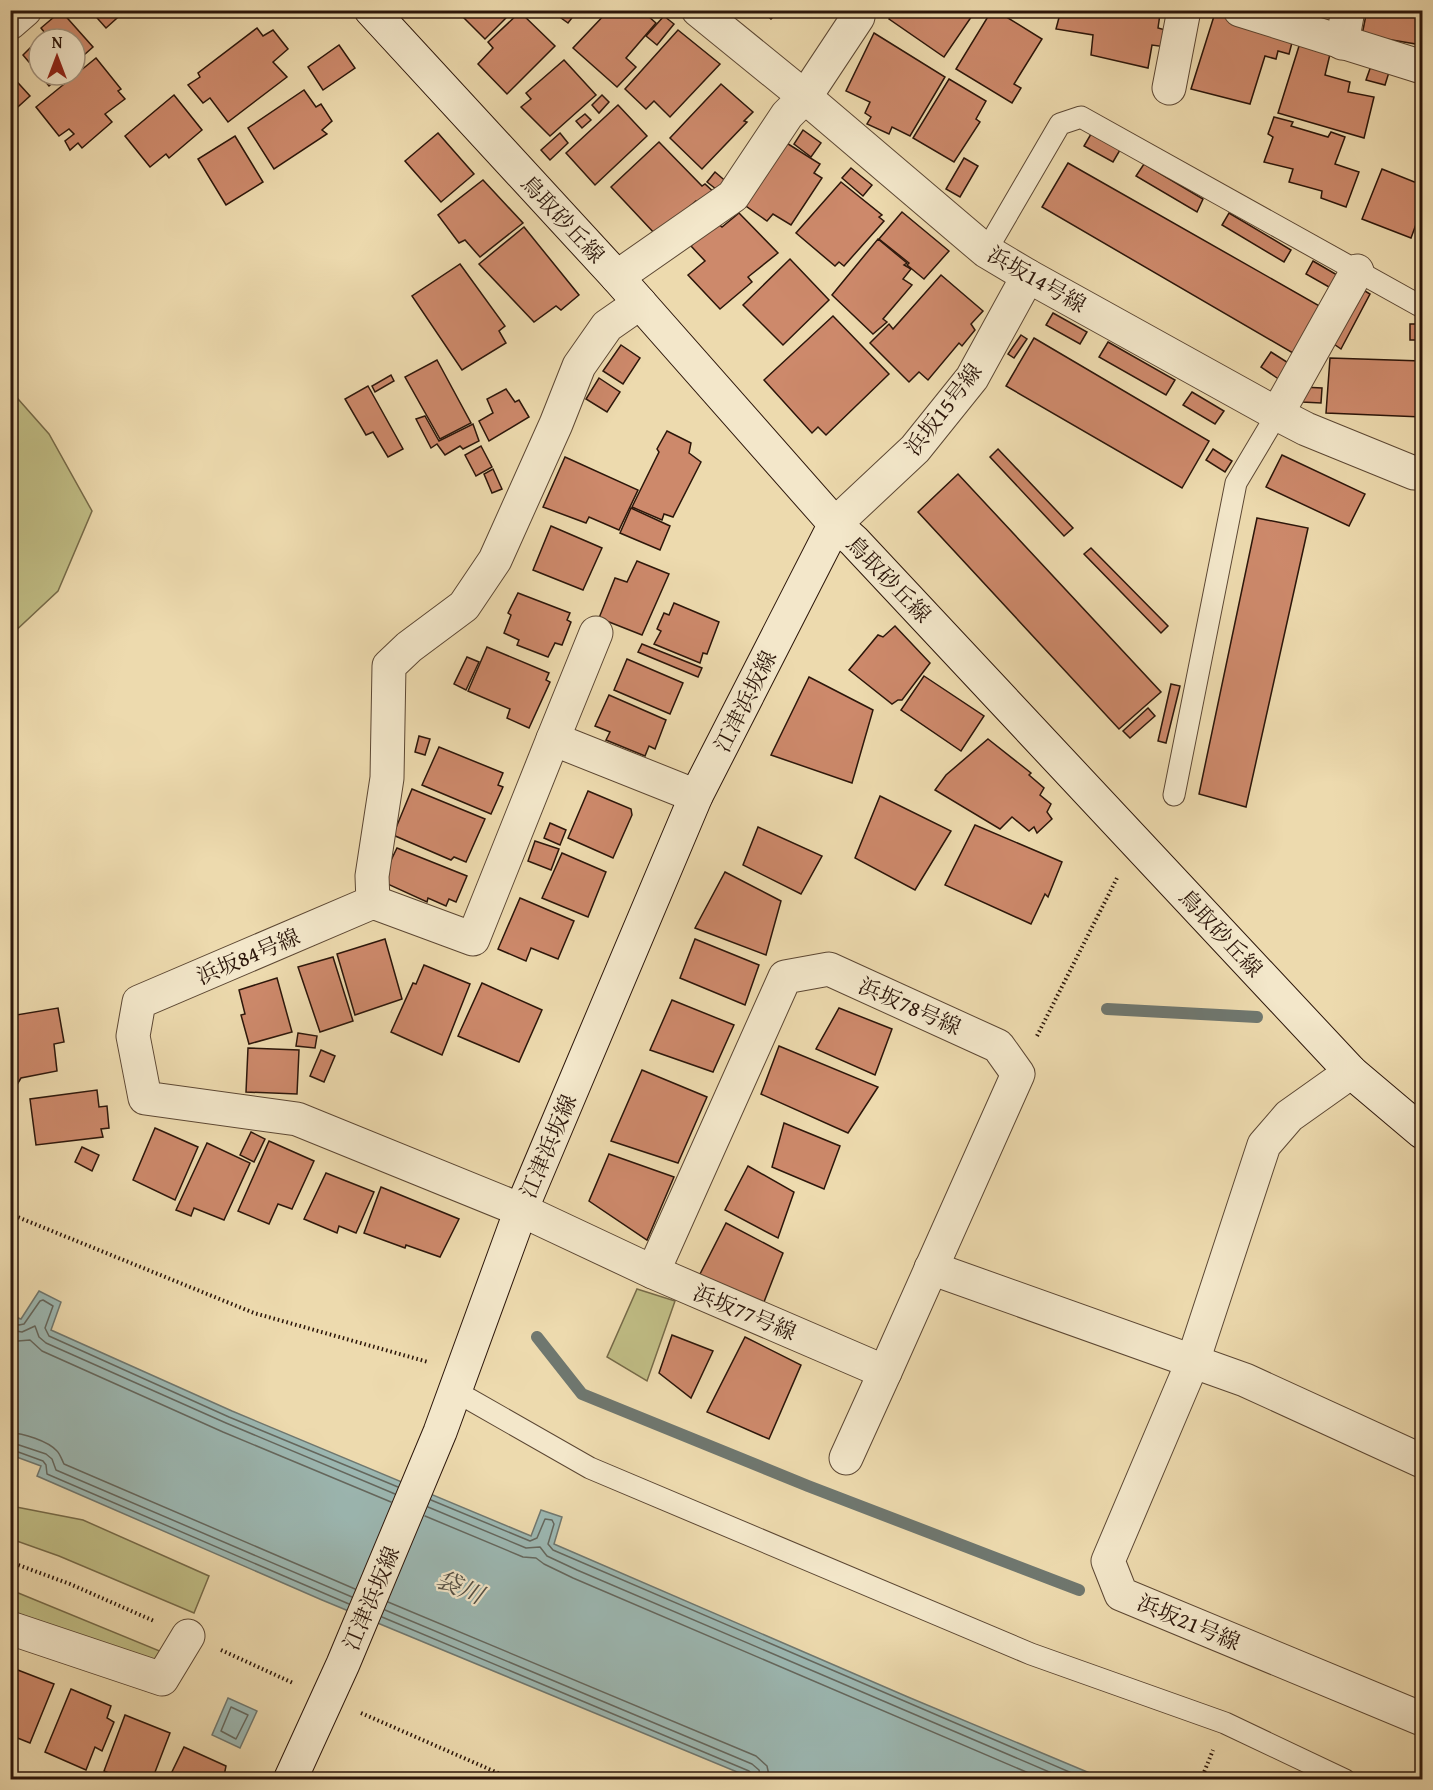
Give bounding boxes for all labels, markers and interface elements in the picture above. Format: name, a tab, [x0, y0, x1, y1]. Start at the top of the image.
north arrow	[27, 27, 87, 87]
text: N	[52, 30, 63, 54]
street label: 鳥取砂丘線	[514, 168, 612, 270]
street label: 浜坂14号線	[982, 238, 1092, 320]
street label: 浜坂15号線	[897, 356, 989, 462]
street label: 鳥取砂丘線	[839, 528, 939, 630]
street label: 江津浜坂線	[706, 645, 784, 757]
street label: 鳥取砂丘線	[1172, 882, 1270, 984]
street label: 浜坂84号線	[191, 920, 305, 992]
street label: 浜坂78号線	[854, 969, 966, 1043]
street label: 江津浜坂線	[512, 1089, 584, 1203]
street label: 浜坂77号線	[688, 1276, 802, 1348]
street label: 江津浜坂線	[335, 1541, 407, 1655]
water label: 袋川	[431, 1562, 492, 1614]
street label: 浜坂21号線	[1132, 1586, 1246, 1658]

